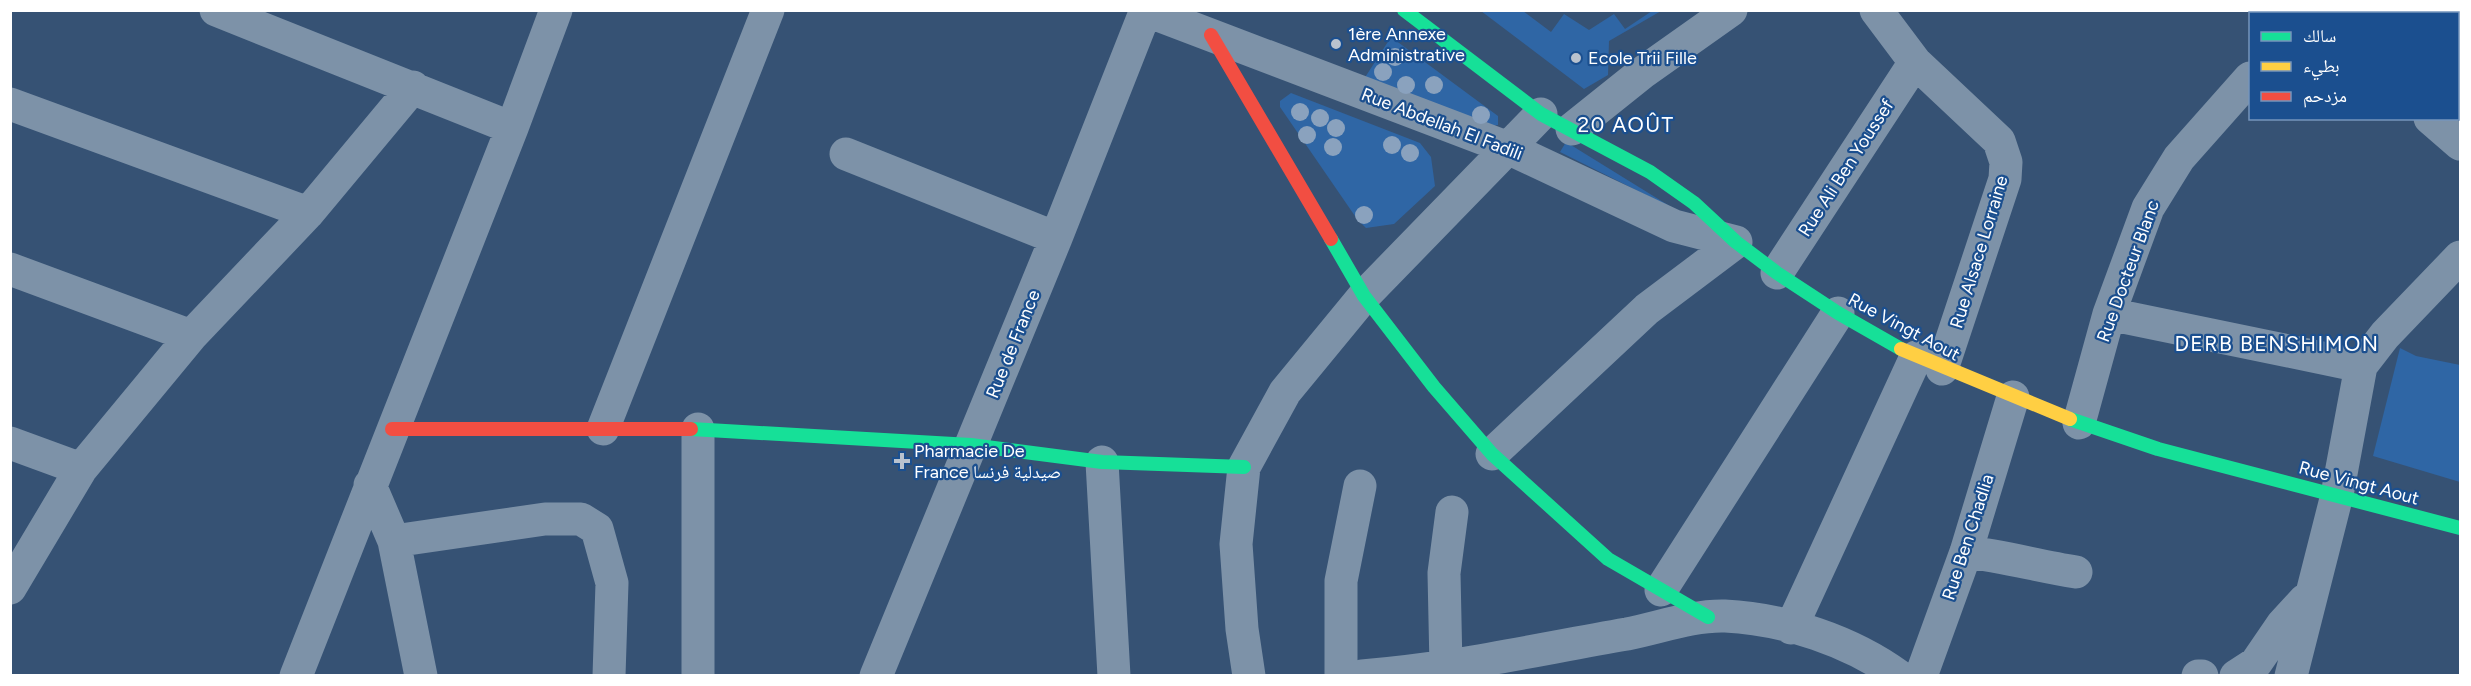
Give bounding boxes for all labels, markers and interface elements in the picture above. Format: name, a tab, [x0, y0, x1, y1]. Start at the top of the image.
legend	[2249, 12, 2459, 120]
place label: 1ère Annexe Administrative	[1348, 23, 1465, 66]
text: سالك	[2303, 25, 2336, 47]
marker: 1ère Annexe Administrative	[1329, 37, 1343, 51]
place label: Ecole Trii Fille	[1588, 47, 1697, 69]
marker: Ecole Trii Fille	[1569, 51, 1583, 65]
text: بطيء	[2303, 55, 2340, 81]
street label: Rue Abdellah El Fadili	[1358, 83, 1526, 165]
text: مزدحم	[2303, 85, 2347, 108]
street label: Rue Ali Ben Youssef	[1793, 95, 1899, 241]
district label: 20 AOÛT	[1577, 112, 1675, 137]
street label: Rue Alsace Lorraine	[1945, 173, 2013, 331]
street label: Rue Docteur Blanc	[2092, 197, 2164, 345]
street label: Rue de France	[981, 286, 1045, 401]
street label: Rue Vingt Aout	[1844, 288, 1964, 366]
district label: DERB BENSHIMON	[2174, 331, 2380, 356]
place label: Pharmacie De France صيدلية فرنسا	[914, 440, 1061, 483]
marker: Pharmacie De France صيدلية فرنسا	[895, 454, 909, 468]
street label: Rue Vingt Aout	[2297, 456, 2422, 510]
street label: Rue Ben Chadlia	[1937, 471, 1999, 603]

